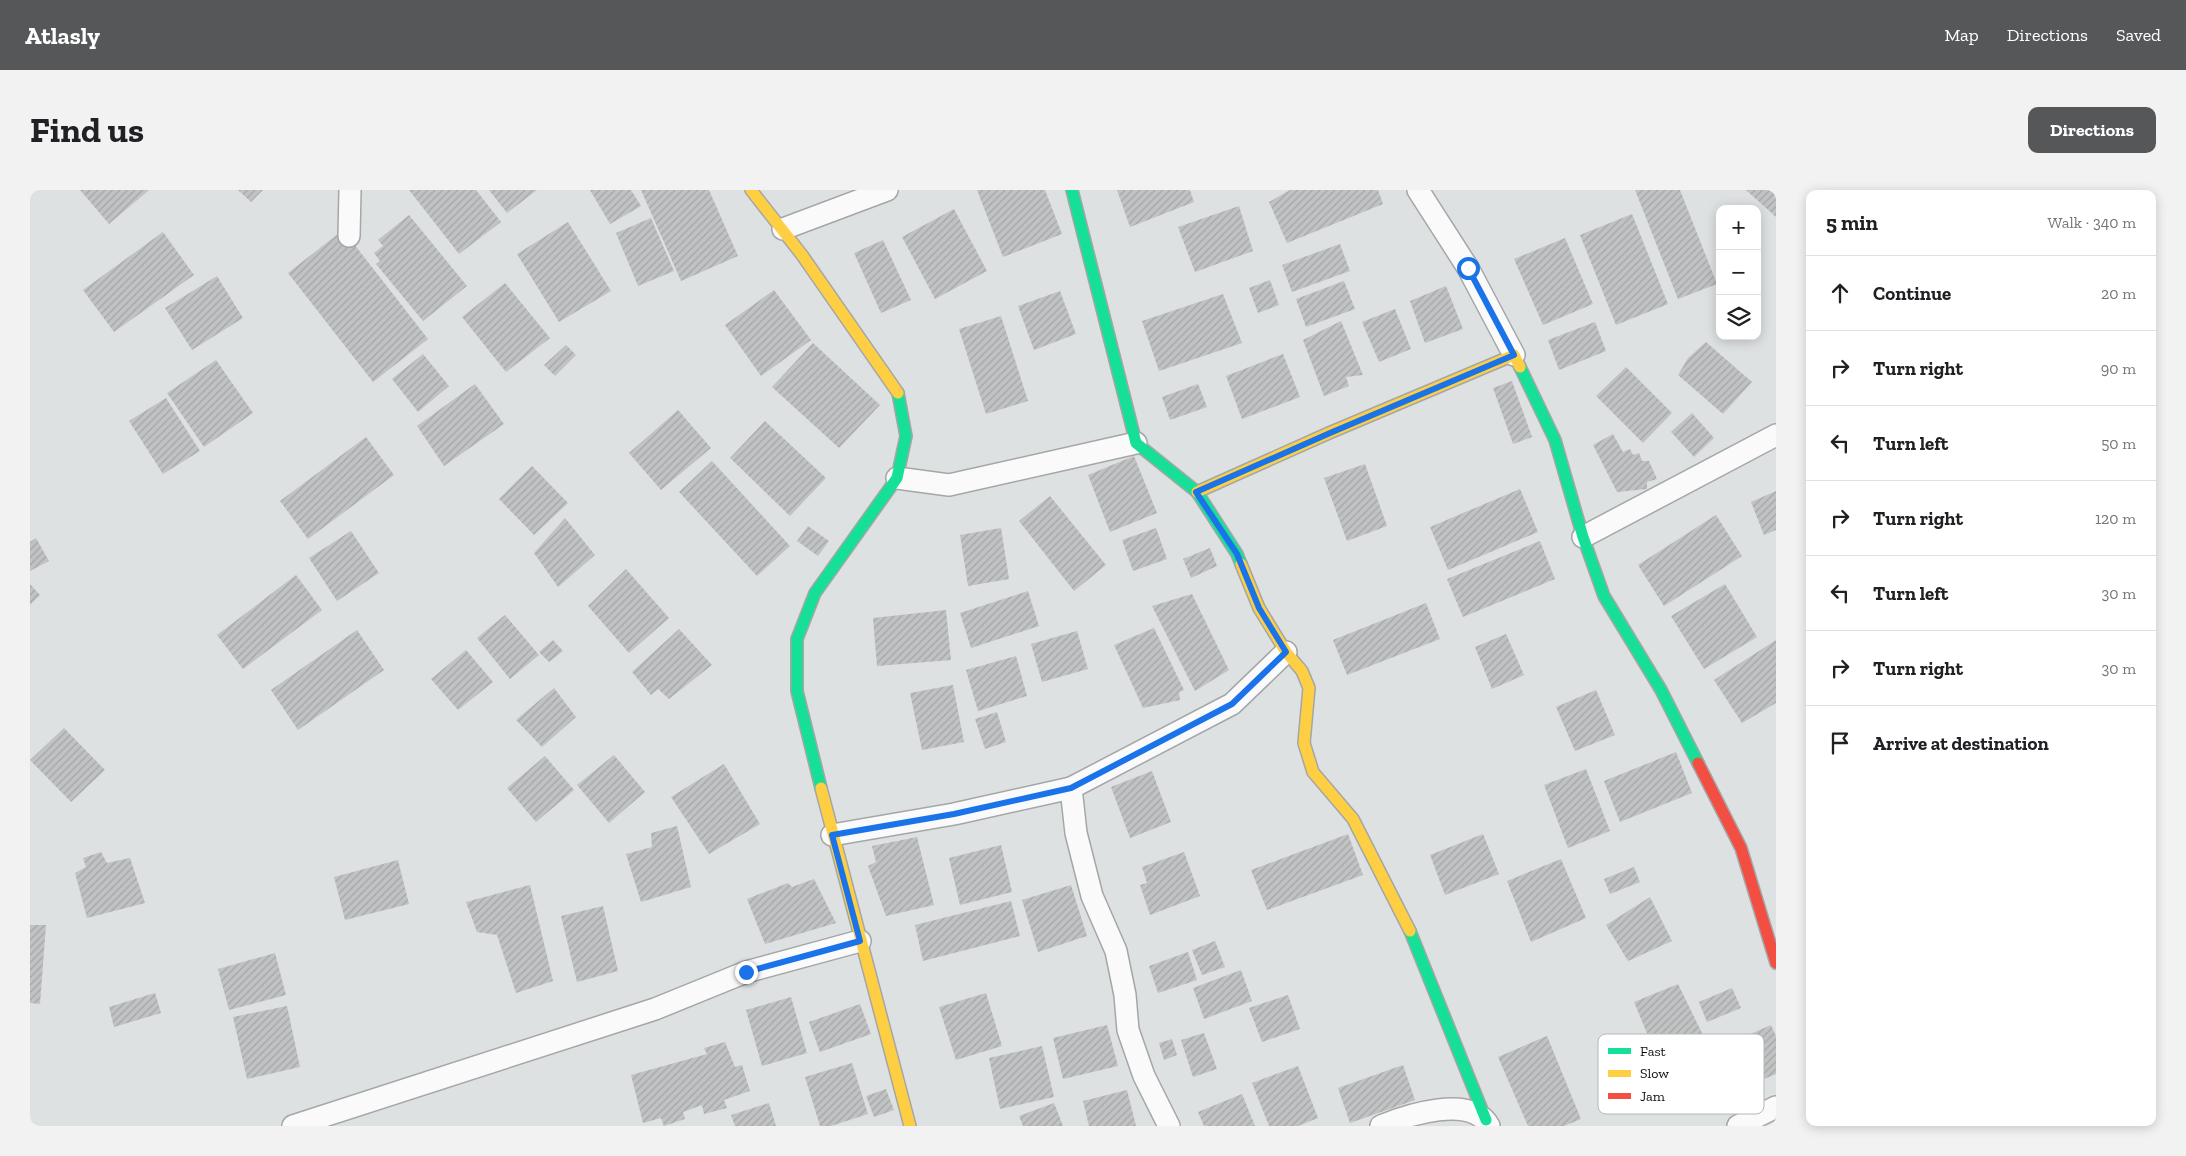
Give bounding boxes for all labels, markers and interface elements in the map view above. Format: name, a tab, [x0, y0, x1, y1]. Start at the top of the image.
text: Atlasly	[25, 21, 100, 50]
text: Map	[1944, 24, 1979, 46]
text: Directions	[2007, 24, 2088, 46]
text: Saved	[2116, 24, 2161, 46]
button: Directions	[2028, 107, 2156, 153]
text: Find us	[30, 109, 144, 151]
map controls	[1716, 205, 1761, 340]
button: +	[1716, 205, 1761, 250]
text: 5 min	[1826, 210, 1878, 235]
text: Walk · 340 m	[2048, 213, 2136, 232]
button: −	[1716, 250, 1761, 295]
route start	[1457, 257, 1480, 280]
icon: ahead	[1826, 279, 1854, 307]
text: Continue	[1873, 282, 1951, 305]
text: 20 m	[2101, 284, 2136, 303]
button: layers	[1716, 295, 1761, 340]
icon: right	[1826, 354, 1854, 382]
text: Turn right	[1873, 357, 1963, 380]
text: 90 m	[2101, 359, 2136, 378]
icon: left	[1826, 429, 1854, 457]
text: Turn left	[1873, 432, 1948, 455]
text: 50 m	[2101, 434, 2136, 453]
icon: right	[1826, 504, 1854, 532]
text: Turn right	[1873, 507, 1963, 530]
text: 120 m	[2095, 509, 2136, 528]
icon: left	[1826, 579, 1854, 607]
text: Turn left	[1873, 582, 1948, 605]
text: 30 m	[2102, 584, 2136, 603]
icon: right	[1826, 654, 1854, 682]
text: Turn right	[1873, 657, 1963, 680]
text: 30 m	[2102, 659, 2136, 678]
icon: arrive	[1826, 729, 1854, 757]
text: Arrive at destination	[1873, 732, 2049, 755]
route end	[735, 961, 758, 984]
legend	[1598, 1034, 1764, 1114]
text: Fast	[1640, 1043, 1667, 1060]
text: Slow	[1640, 1065, 1669, 1082]
text: Jam	[1640, 1088, 1665, 1105]

